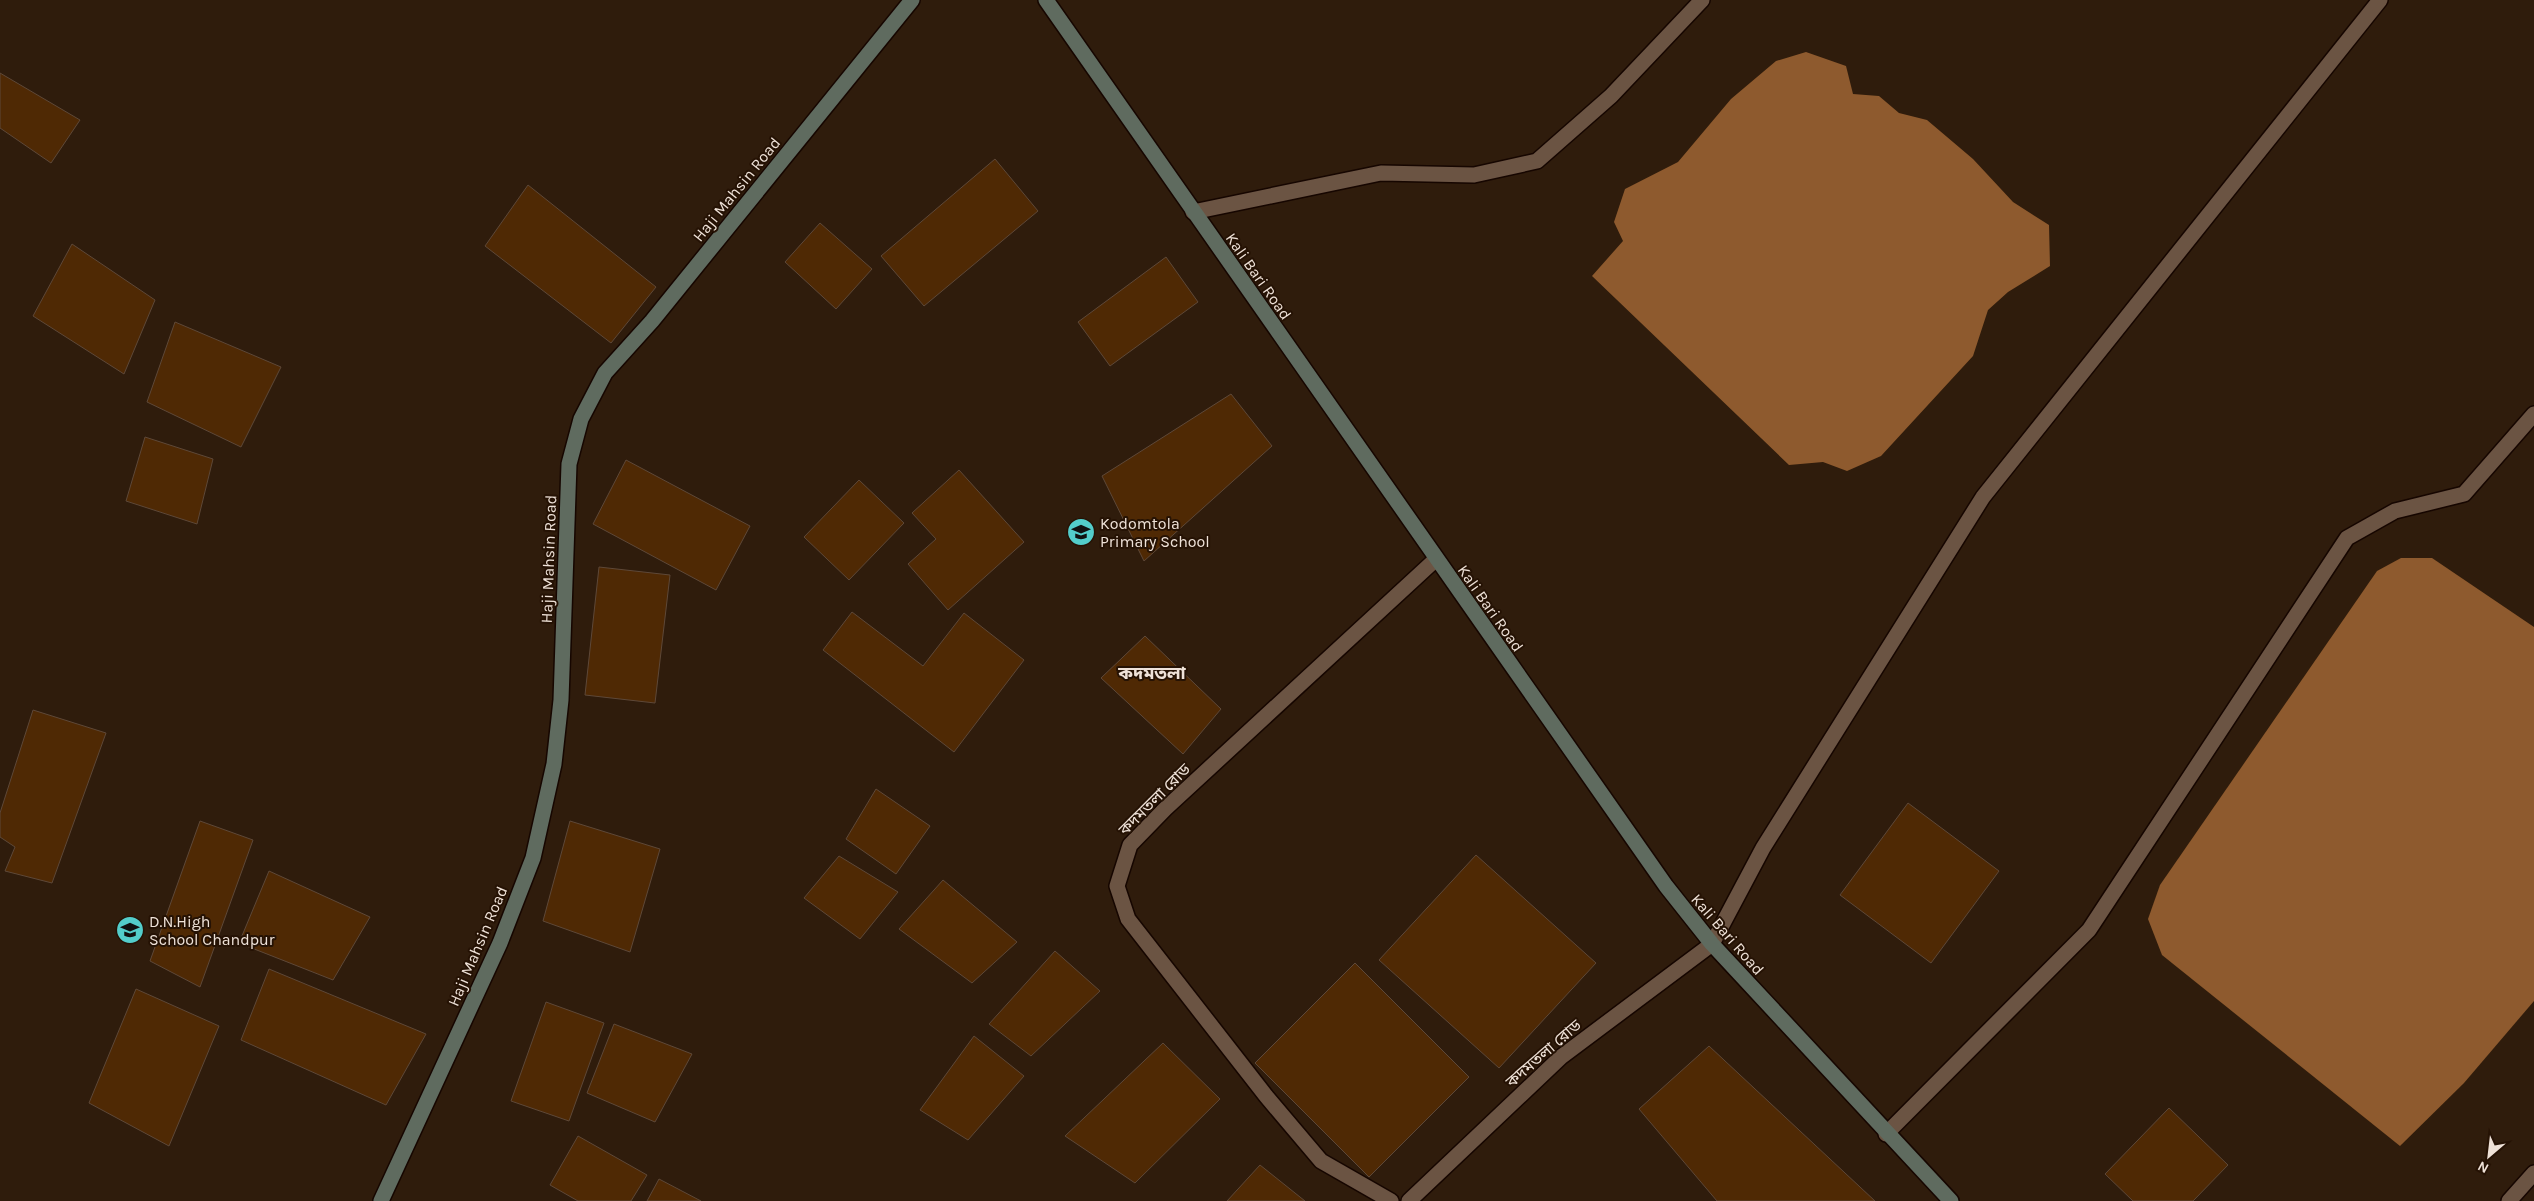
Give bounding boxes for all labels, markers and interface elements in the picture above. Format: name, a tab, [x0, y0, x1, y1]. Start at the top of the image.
street label: Haji Mahsin Road	[689, 133, 784, 245]
street label: Kali Bari Road	[1222, 229, 1295, 323]
street label: Haji Mahsin Road	[537, 494, 560, 624]
place label: Kodomtola Primary School	[1100, 514, 1210, 551]
school or university icon: Kodomtola Primary School	[1066, 517, 1096, 547]
street label: Kali Bari Road	[1454, 561, 1527, 655]
district label: কদমতলা	[1117, 662, 1187, 684]
street label: কদমতলা রোড	[1114, 759, 1195, 840]
street label: Haji Mahsin Road	[444, 883, 511, 1009]
street label: Kali Bari Road	[1687, 890, 1768, 979]
place label: D.N.High School Chandpur	[149, 912, 275, 949]
school or university icon: D.N.High School Chandpur	[115, 915, 145, 945]
street label: কদমতলা রোড	[1501, 1015, 1585, 1092]
north arrow	[2464, 1131, 2514, 1181]
text: N	[2475, 1157, 2492, 1177]

